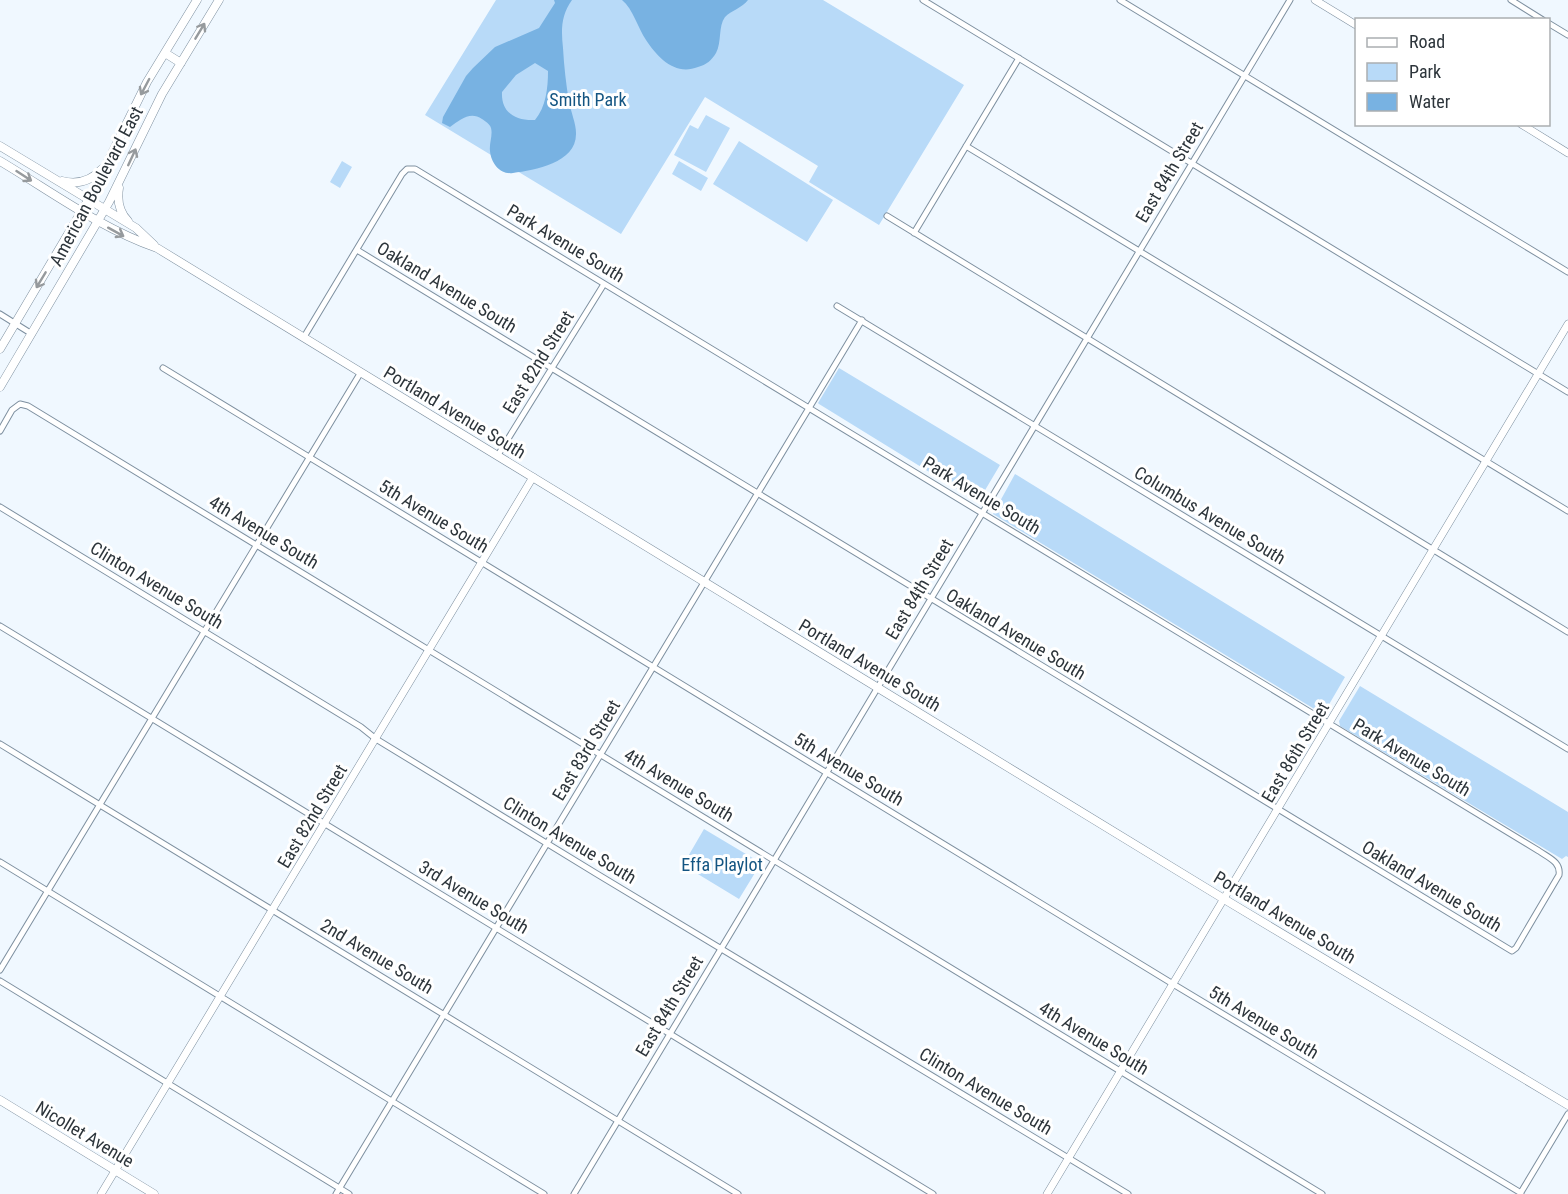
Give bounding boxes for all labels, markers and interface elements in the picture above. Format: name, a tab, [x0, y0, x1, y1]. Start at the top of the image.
legend	[1355, 18, 1550, 126]
one-way arrow	[194, 23, 206, 40]
text: Road	[1409, 31, 1445, 52]
text: Park	[1409, 61, 1441, 82]
one-way arrow	[139, 77, 150, 95]
park label: Smith Park	[549, 89, 627, 110]
text: Water	[1409, 91, 1451, 112]
street label: American Boulevard East	[45, 103, 147, 269]
street label: East 84th Street	[1131, 118, 1207, 226]
one-way arrow	[126, 149, 138, 167]
one-way arrow	[16, 170, 32, 182]
street label: Park Avenue South	[503, 200, 629, 286]
one-way arrow	[107, 226, 124, 238]
street label: Oakland Avenue South	[373, 237, 521, 337]
one-way arrow	[34, 271, 46, 288]
street label: East 82nd Street	[498, 307, 578, 417]
street label: Portland Avenue South	[380, 361, 530, 463]
street label: Park Avenue South	[919, 452, 1045, 538]
street label: Columbus Avenue South	[1131, 462, 1289, 568]
street label: 5th Avenue South	[375, 475, 493, 557]
street label: 4th Avenue South	[205, 491, 323, 573]
street label: East 84th Street	[881, 535, 957, 643]
street label: Clinton Avenue South	[87, 537, 227, 633]
street label: Oakland Avenue South	[942, 584, 1090, 684]
street label: Portland Avenue South	[795, 614, 945, 716]
street label: East 83rd Street	[548, 696, 624, 804]
street label: East 86th Street	[1257, 698, 1333, 806]
street label: Park Avenue South	[1349, 714, 1475, 800]
street label: 5th Avenue South	[790, 728, 908, 810]
street label: 4th Avenue South	[620, 744, 738, 826]
street label: East 82nd Street	[273, 760, 351, 872]
street label: Clinton Avenue South	[500, 792, 640, 888]
street label: Oakland Avenue South	[1358, 836, 1506, 936]
park label: Effa Playlot	[681, 854, 763, 875]
street label: 3rd Avenue South	[415, 856, 533, 938]
street label: Portland Avenue South	[1210, 866, 1360, 968]
street label: 2nd Avenue South	[317, 914, 437, 998]
street label: East 84th Street	[631, 952, 707, 1060]
street label: 5th Avenue South	[1205, 981, 1323, 1063]
street label: 4th Avenue South	[1035, 997, 1153, 1079]
street label: Clinton Avenue South	[916, 1043, 1056, 1139]
street label: Nicollet Avenue	[32, 1097, 138, 1171]

